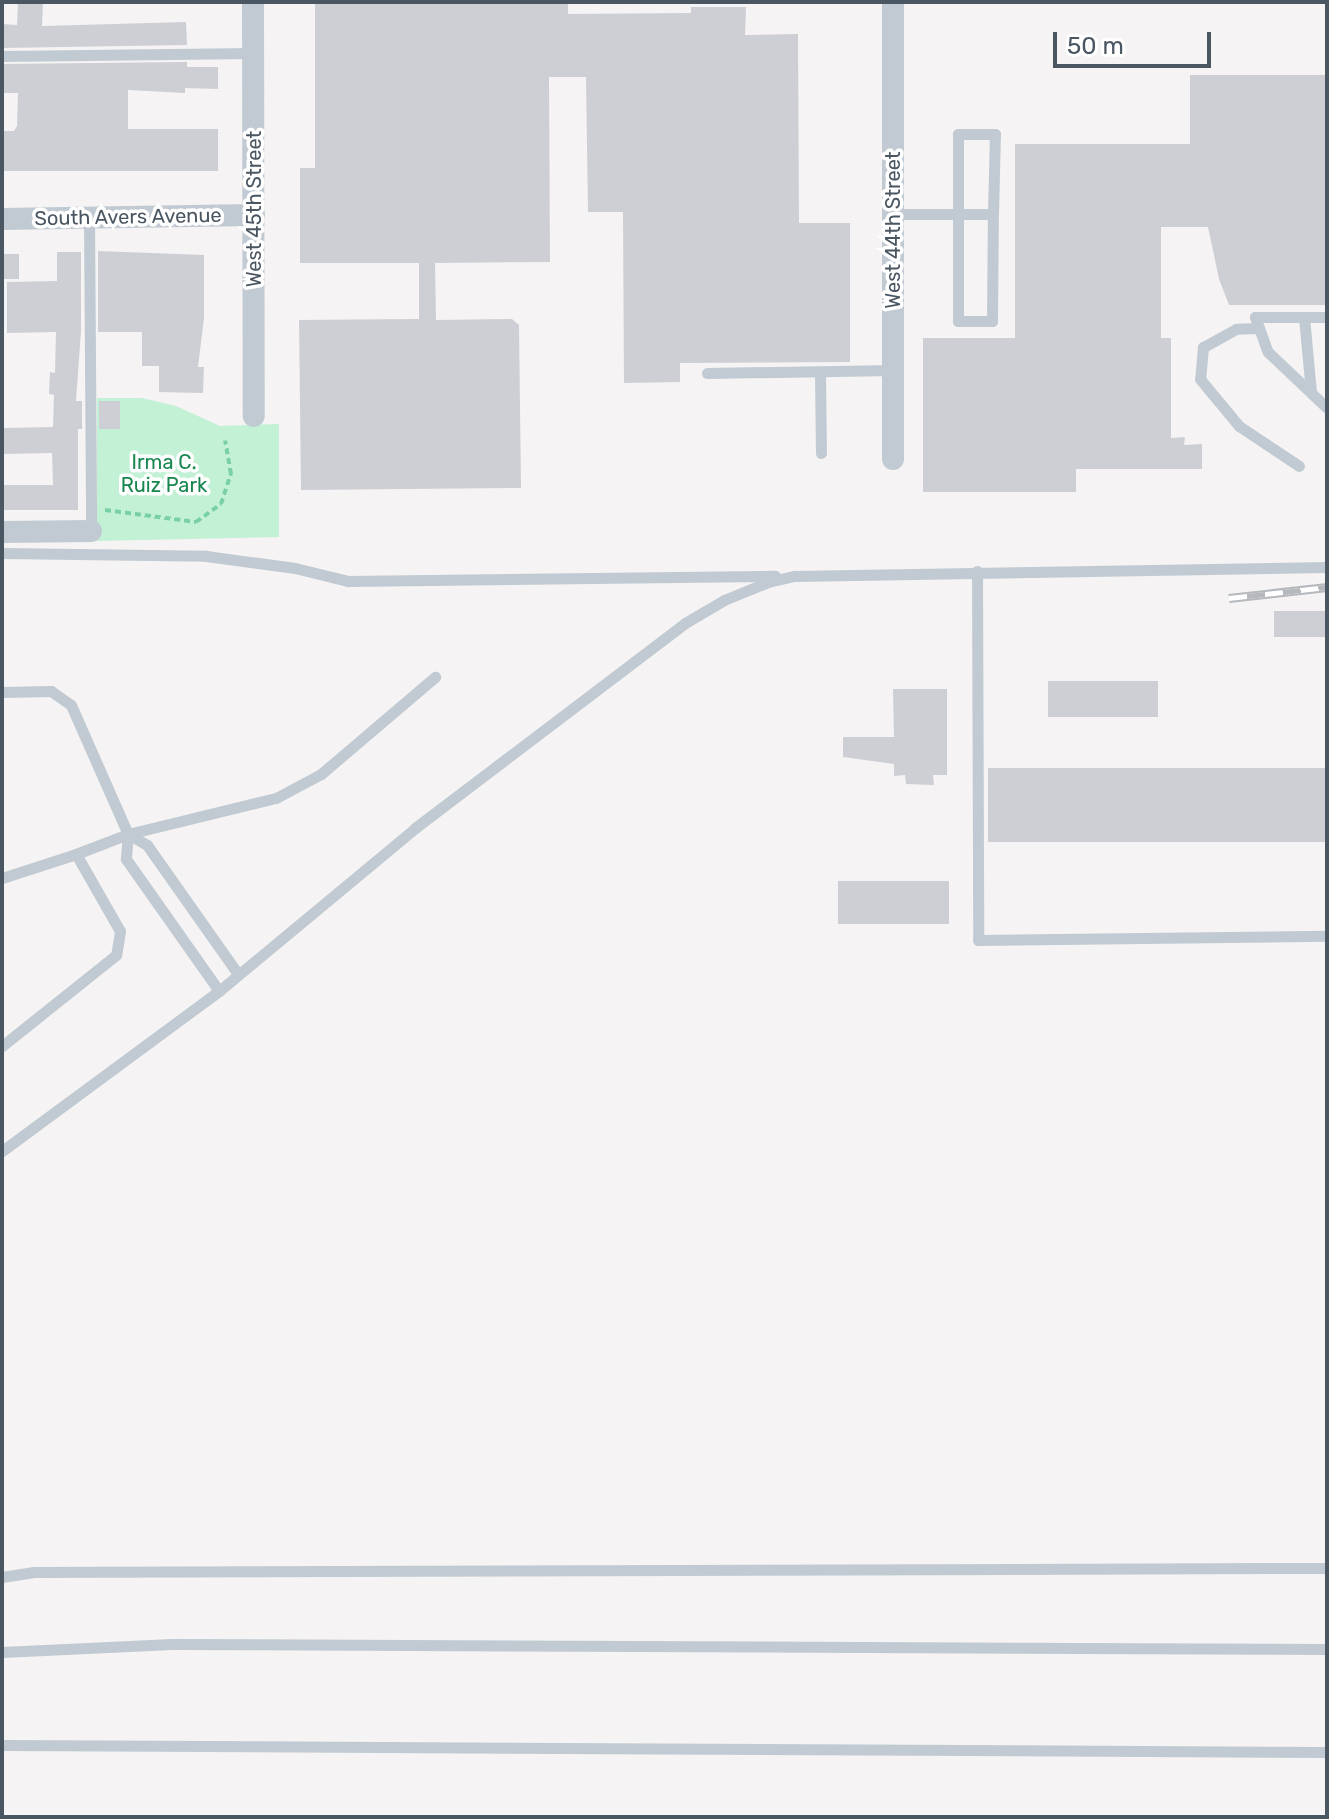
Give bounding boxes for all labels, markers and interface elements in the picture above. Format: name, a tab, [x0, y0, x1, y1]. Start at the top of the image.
scale bar	[1057, 16, 1215, 66]
text: 50 m	[1067, 32, 1124, 60]
street label: West 45th Street	[242, 131, 266, 287]
street label: West 44th Street	[881, 151, 905, 309]
street label: South Avers Avenue	[34, 203, 222, 231]
park label: Irma C. Ruiz Park	[121, 450, 207, 497]

